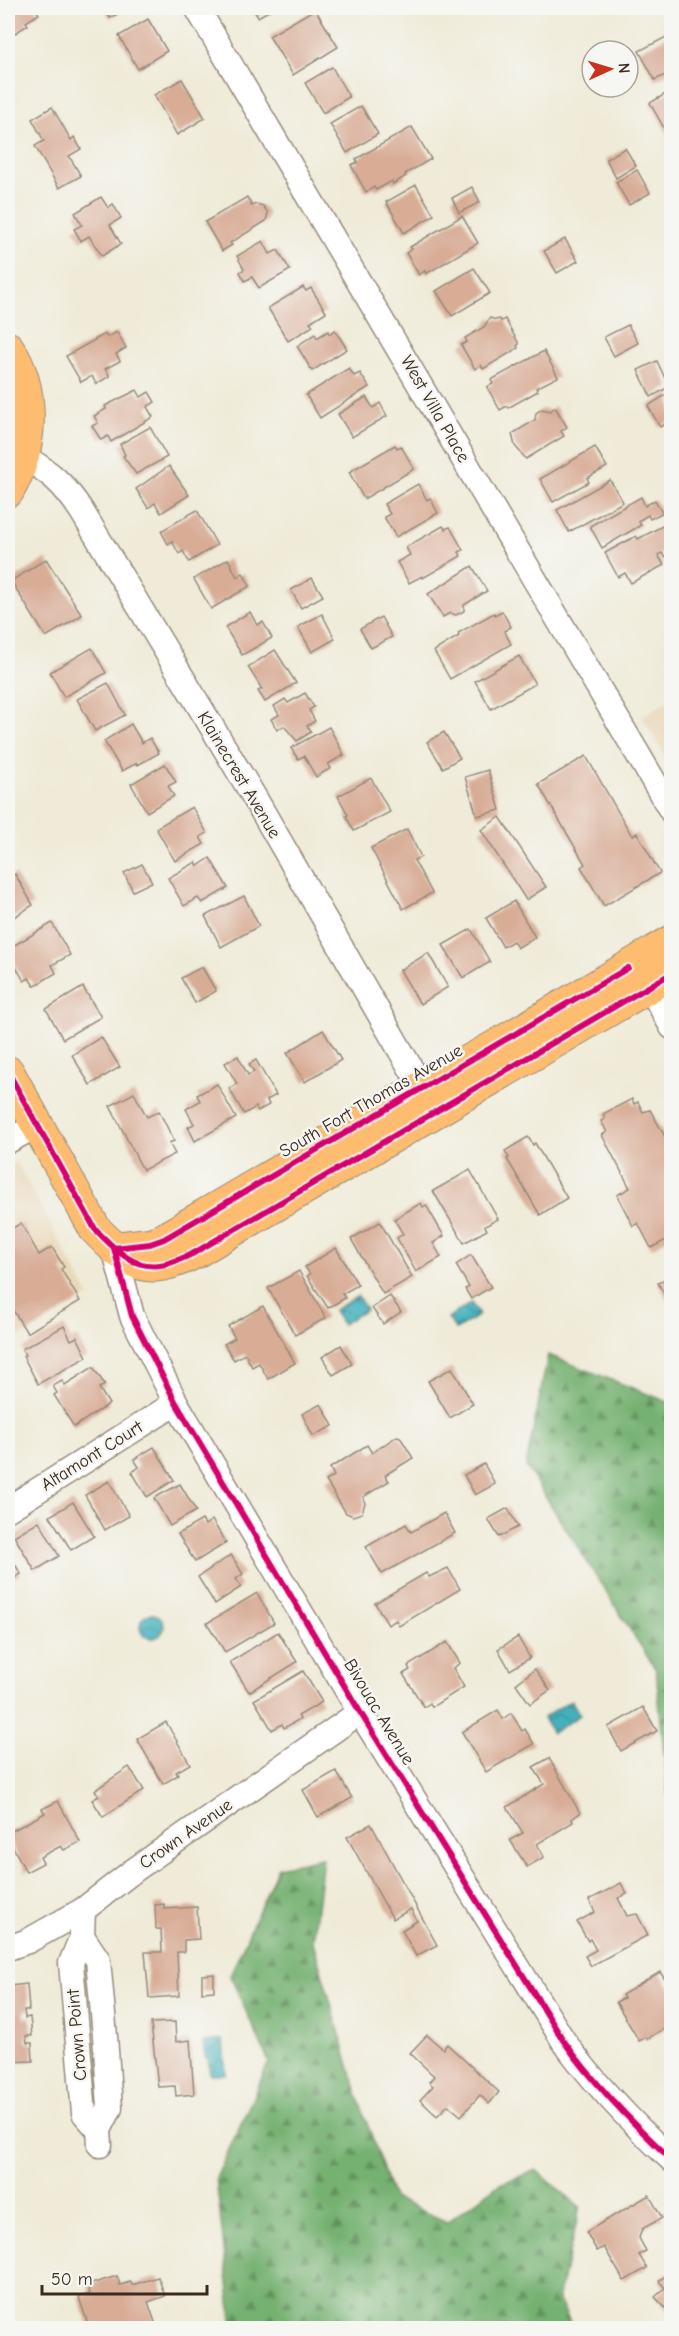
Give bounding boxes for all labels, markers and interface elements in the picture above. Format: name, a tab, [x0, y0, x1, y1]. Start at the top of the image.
north arrow	[580, 39, 640, 99]
text: N	[615, 62, 633, 74]
street label: West Villa Place	[396, 352, 474, 466]
street label: Klainecrest Avenue	[193, 708, 285, 842]
street label: South Fort Thomas Avenue	[276, 1040, 466, 1162]
street label: Altamont Court	[37, 1416, 147, 1496]
street label: Bivouac Avenue	[339, 1655, 419, 1769]
street label: Crown Avenue	[135, 1794, 237, 1874]
street label: Crown Point	[62, 1987, 91, 2082]
scale bar	[42, 2258, 207, 2296]
text: 50 m	[51, 2269, 93, 2290]

